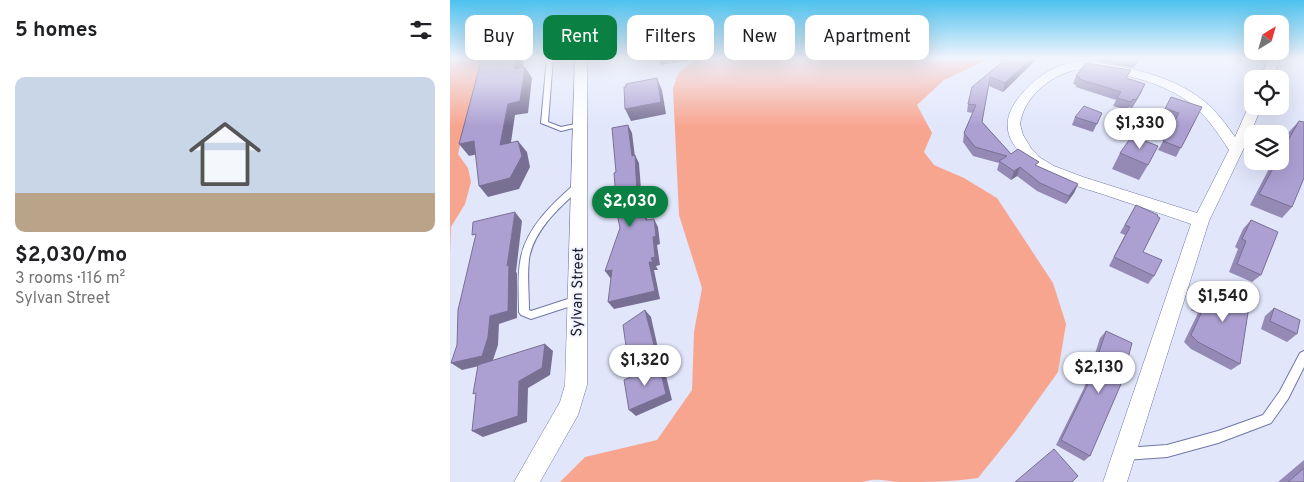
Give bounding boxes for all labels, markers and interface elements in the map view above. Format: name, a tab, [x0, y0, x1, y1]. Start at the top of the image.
chip: Buy	[465, 15, 533, 60]
chip: Rent	[543, 15, 617, 60]
chip: Filters	[627, 15, 714, 60]
chip: New	[724, 15, 795, 60]
chip: Apartment	[805, 15, 929, 60]
north arrow	[1244, 15, 1289, 60]
map controls	[1244, 15, 1289, 170]
icon: filters	[407, 16, 435, 44]
text: 5 homes	[15, 17, 98, 44]
button: locate	[1244, 70, 1289, 115]
pin: $1,330	[1099, 108, 1181, 150]
icon: home	[180, 109, 270, 199]
text: $1,330	[1115, 114, 1165, 134]
button: layers	[1244, 125, 1289, 170]
pin: $2,030	[589, 186, 671, 228]
text: $2,030	[603, 192, 657, 212]
text: $2,030/mo	[15, 242, 127, 269]
street label: Sylvan Street	[568, 247, 589, 337]
text: 3 rooms · 116 m²	[15, 269, 125, 289]
pin: $1,540	[1182, 280, 1264, 323]
text: $1,540	[1197, 287, 1249, 307]
text: Sylvan Street	[15, 289, 110, 309]
pin: $1,320	[604, 344, 686, 387]
text: $1,320	[620, 351, 670, 371]
pin: $2,130	[1058, 352, 1140, 394]
text: $2,130	[1074, 358, 1124, 378]

